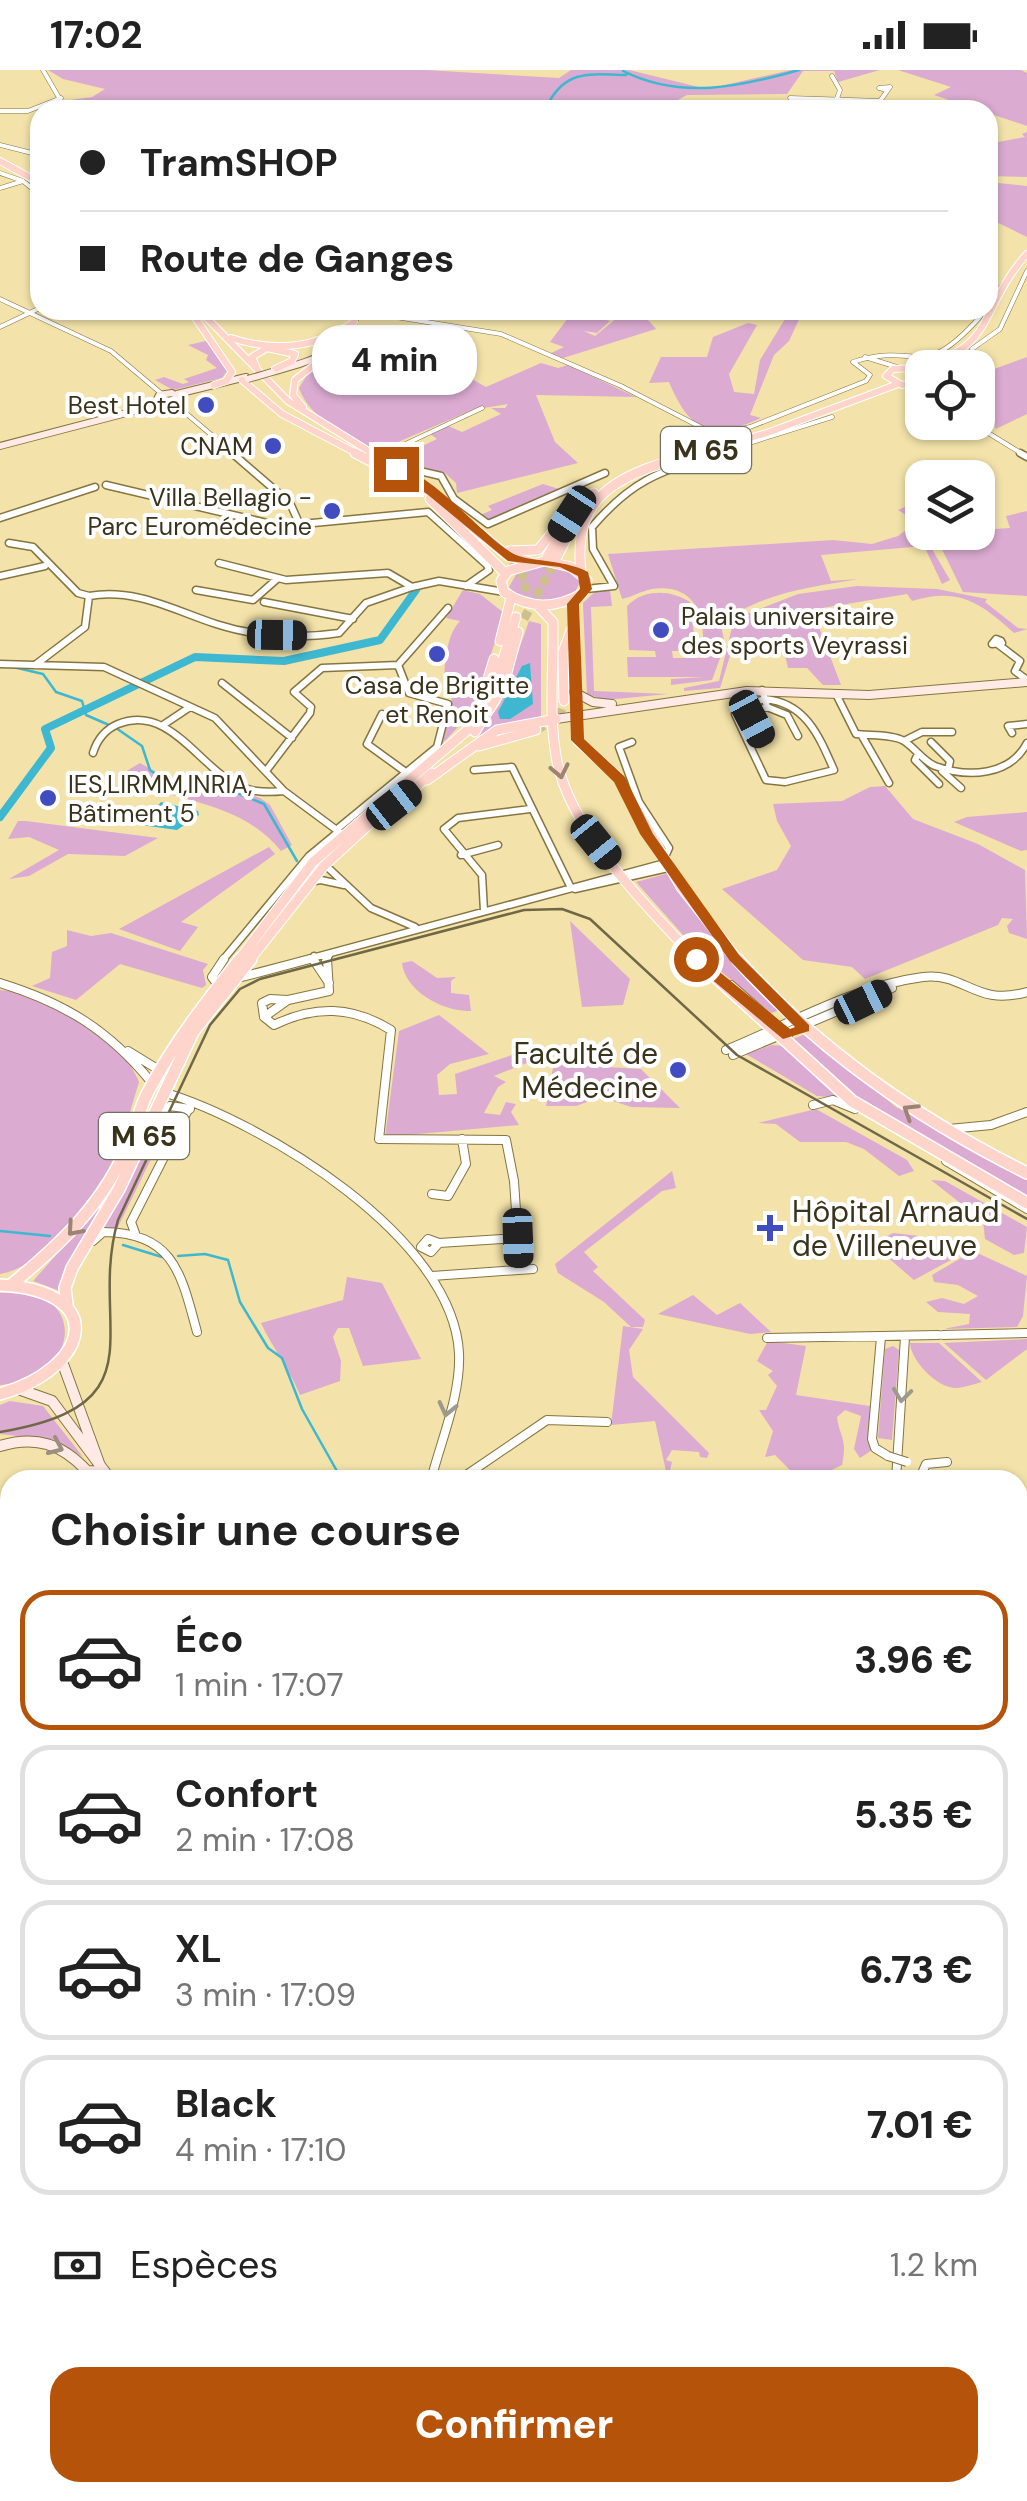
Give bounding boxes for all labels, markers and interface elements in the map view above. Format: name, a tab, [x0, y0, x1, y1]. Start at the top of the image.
text: 17:02	[50, 10, 142, 60]
text: TramSHOP	[140, 138, 338, 188]
text: Route de Ganges	[140, 234, 454, 284]
callout: 4 min	[314, 324, 478, 394]
text: 4 min	[351, 339, 438, 381]
map controls	[905, 350, 995, 550]
button: locate	[905, 350, 995, 440]
place label: Best Hotel	[68, 389, 186, 422]
marker: Best Hotel	[195, 394, 217, 416]
road number: M 65	[661, 427, 751, 473]
place label: CNAM	[180, 430, 253, 463]
marker: CNAM	[262, 435, 284, 457]
route end	[374, 447, 419, 492]
button: layers	[905, 460, 995, 550]
place label: Villa Bellagio - Parc Euromédecine	[87, 481, 312, 543]
car	[543, 481, 601, 547]
marker: Villa Bellagio - Parc Euromédecine	[321, 500, 343, 522]
place label: Palais universitaire des sports Veyrassi	[681, 600, 908, 662]
car	[247, 619, 307, 651]
marker: Palais universitaire des sports Veyrassi	[650, 619, 672, 641]
marker: Casa de Brigitte et Renoit	[426, 643, 448, 665]
place label: Casa de Brigitte et Renoit	[345, 669, 529, 731]
car	[725, 685, 779, 753]
one-way arrow	[548, 762, 569, 779]
place label: IES,LIRMM,INRIA, Bâtiment 5	[68, 768, 252, 830]
car	[361, 775, 427, 835]
marker: IES,LIRMM,INRIA, Bâtiment 5	[37, 787, 59, 809]
car	[565, 809, 627, 875]
route start	[674, 937, 719, 982]
car	[829, 975, 897, 1029]
place label: Faculté de Médecine	[513, 1034, 658, 1107]
marker: Faculté de Médecine	[667, 1059, 689, 1081]
one-way arrow	[903, 1104, 921, 1123]
road number: M 65	[99, 1113, 189, 1159]
place label: Hôpital Arnaud de Villeneuve	[792, 1192, 1000, 1265]
car	[502, 1207, 534, 1269]
marker: Hôpital Arnaud de Villeneuve	[757, 1215, 783, 1241]
one-way arrow	[67, 1217, 85, 1236]
one-way arrow	[892, 1388, 913, 1404]
one-way arrow	[438, 1400, 459, 1417]
one-way arrow	[46, 1435, 64, 1455]
text: Choisir une course	[50, 1500, 461, 1559]
text: Éco	[175, 1614, 243, 1664]
icon: car	[55, 1615, 145, 1705]
text: 3.96 €	[854, 1635, 973, 1685]
text: 1 min · 17:07	[175, 1664, 343, 1706]
text: Confort	[175, 1769, 318, 1819]
icon: car	[55, 1770, 145, 1860]
text: 5.35 €	[854, 1790, 973, 1840]
text: 2 min · 17:08	[175, 1819, 355, 1861]
text: XL	[175, 1924, 222, 1974]
icon: car	[55, 1925, 145, 2015]
text: 6.73 €	[860, 1945, 973, 1995]
text: 3 min · 17:09	[175, 1974, 356, 2016]
text: Black	[175, 2079, 277, 2129]
icon: car	[55, 2080, 145, 2170]
text: 7.01 €	[867, 2100, 973, 2150]
text: 4 min · 17:10	[175, 2129, 346, 2171]
icon: cash	[50, 2238, 105, 2293]
text: Espèces	[130, 2240, 278, 2290]
text: 1.2 km	[890, 2244, 978, 2286]
button: Confirmer	[50, 2367, 978, 2482]

